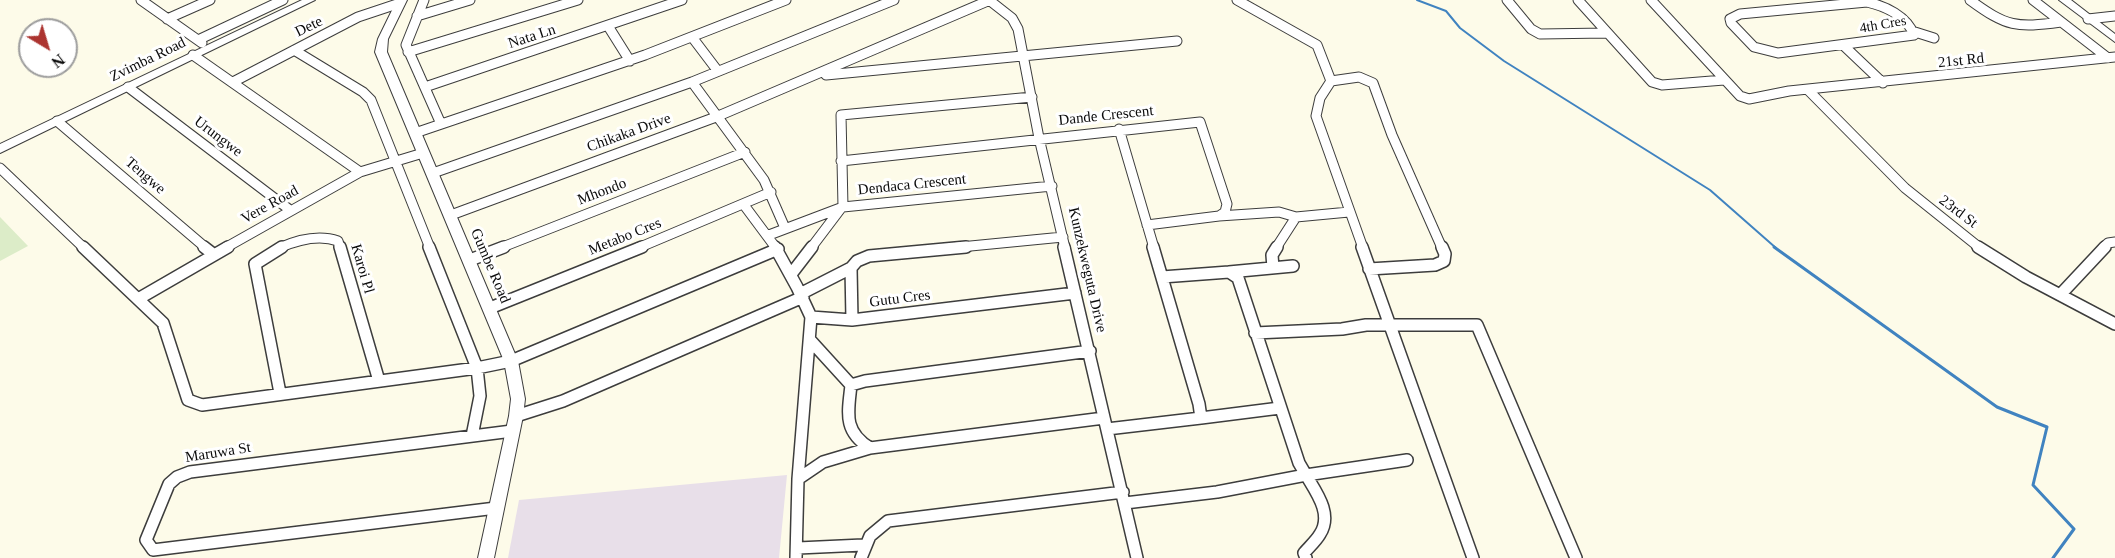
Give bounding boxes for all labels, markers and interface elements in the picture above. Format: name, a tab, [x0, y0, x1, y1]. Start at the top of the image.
street label: Dete	[292, 13, 326, 41]
street label: 4th Cres	[1858, 13, 1908, 37]
north arrow	[18, 18, 78, 78]
street label: Nata Ln	[506, 21, 558, 53]
street label: Zvimba Road	[107, 34, 189, 86]
street label: 21st Rd	[1937, 50, 1985, 72]
text: N	[48, 51, 68, 71]
street label: Dande Crescent	[1058, 102, 1154, 130]
street label: Chikaka Drive	[585, 110, 673, 156]
street label: Urungwe	[190, 113, 246, 161]
street label: Tengwe	[121, 154, 169, 198]
street label: Dendaca Crescent	[857, 170, 967, 200]
street label: Mhondo	[575, 174, 629, 210]
street label: Vere Road	[238, 182, 302, 228]
street label: 23rd St	[1935, 192, 1981, 232]
street label: Kunzekweguta Drive	[1064, 206, 1110, 334]
street label: Metabo Cres	[586, 214, 664, 260]
street label: Gumbe Road	[466, 226, 514, 306]
street label: Karoi Pl	[346, 242, 378, 296]
street label: Gutu Cres	[869, 286, 931, 312]
street label: Maruwa St	[184, 439, 252, 467]

